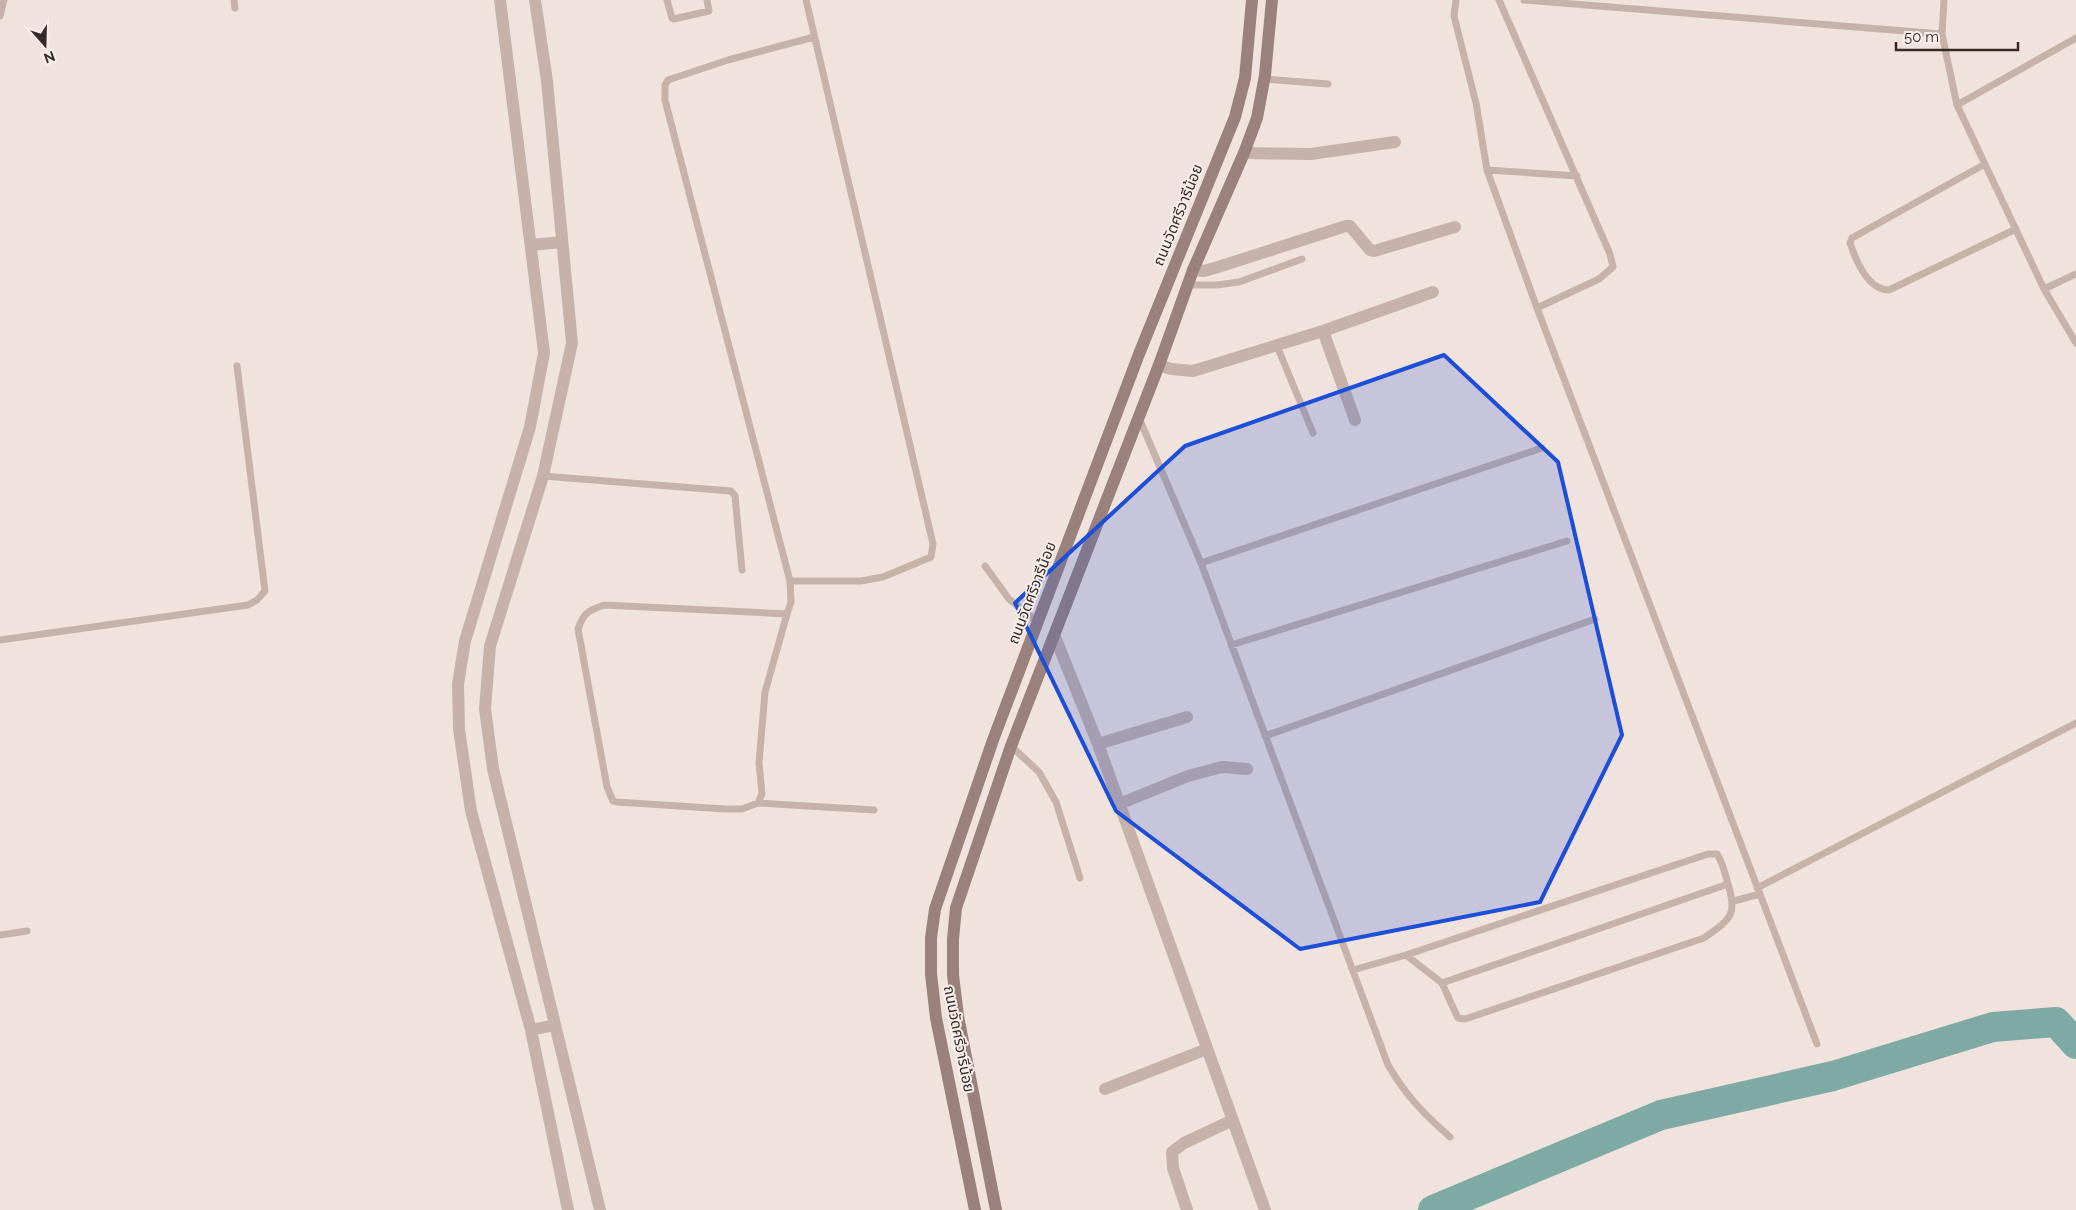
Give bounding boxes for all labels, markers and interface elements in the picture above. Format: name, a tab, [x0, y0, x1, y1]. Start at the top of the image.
north arrow	[20, 20, 70, 70]
scale bar	[1896, 20, 2018, 52]
text: 50 m	[1904, 28, 1939, 46]
text: N	[42, 48, 57, 67]
street label: ถนนวัดศรีวารีน้อย	[1149, 161, 1207, 269]
street label: ถนนวัดศรีวารีน้อย	[1004, 539, 1060, 647]
street label: ถนนวัดศรีวารีน้อย	[940, 984, 978, 1094]

